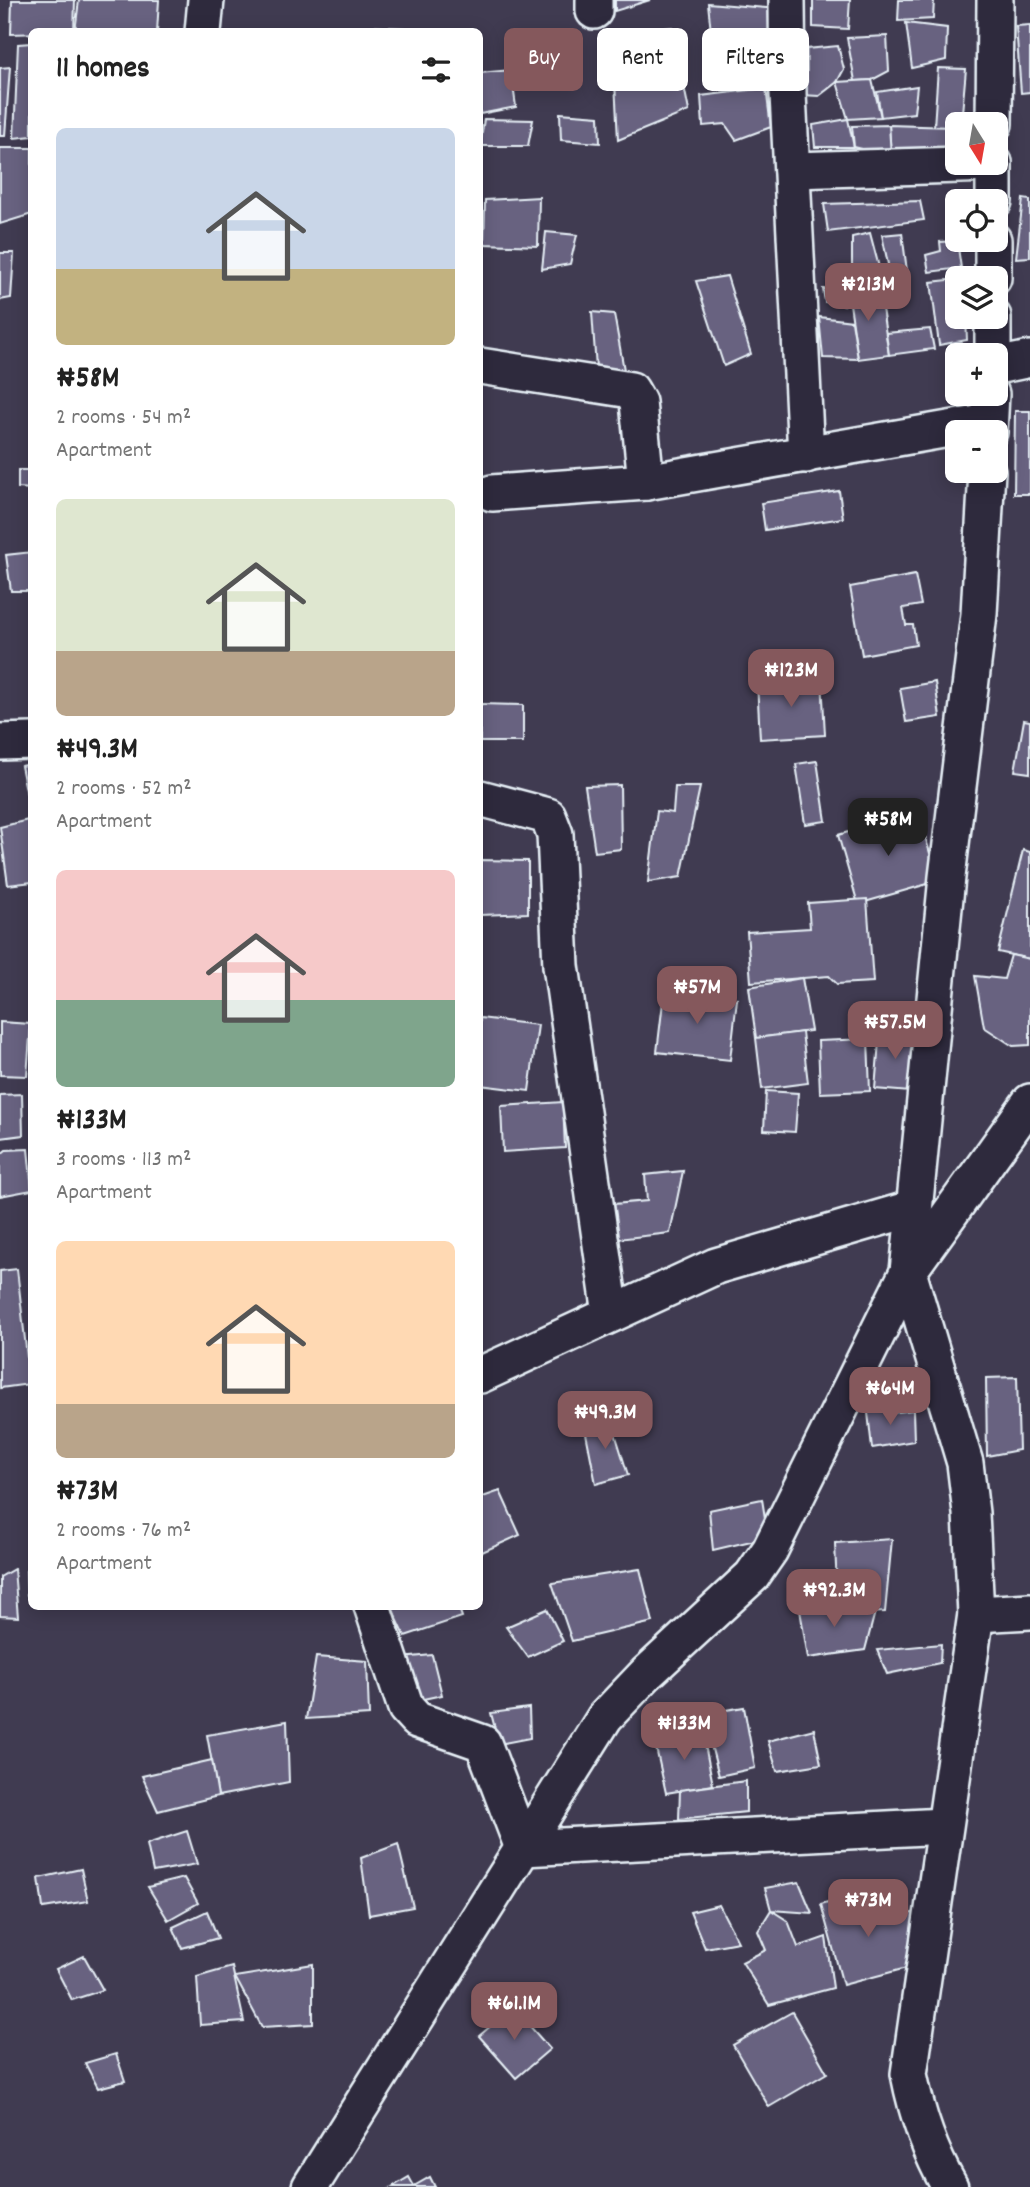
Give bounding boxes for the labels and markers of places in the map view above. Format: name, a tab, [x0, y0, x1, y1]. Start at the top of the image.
pin: ₦213M	[819, 264, 917, 323]
pin: ₦123M	[742, 650, 840, 709]
pin: ₦58M	[847, 798, 929, 858]
pin: ₦57M	[656, 967, 738, 1026]
pin: ₦57.5M	[838, 1002, 952, 1061]
pin: ₦64M	[849, 1368, 931, 1427]
pin: ₦49.3M	[548, 1392, 662, 1451]
pin: ₦92.3M	[777, 1570, 891, 1629]
pin: ₦133M	[635, 1702, 733, 1762]
pin: ₦73M	[827, 1880, 909, 1939]
pin: ₦61.1M	[457, 1982, 571, 2042]

